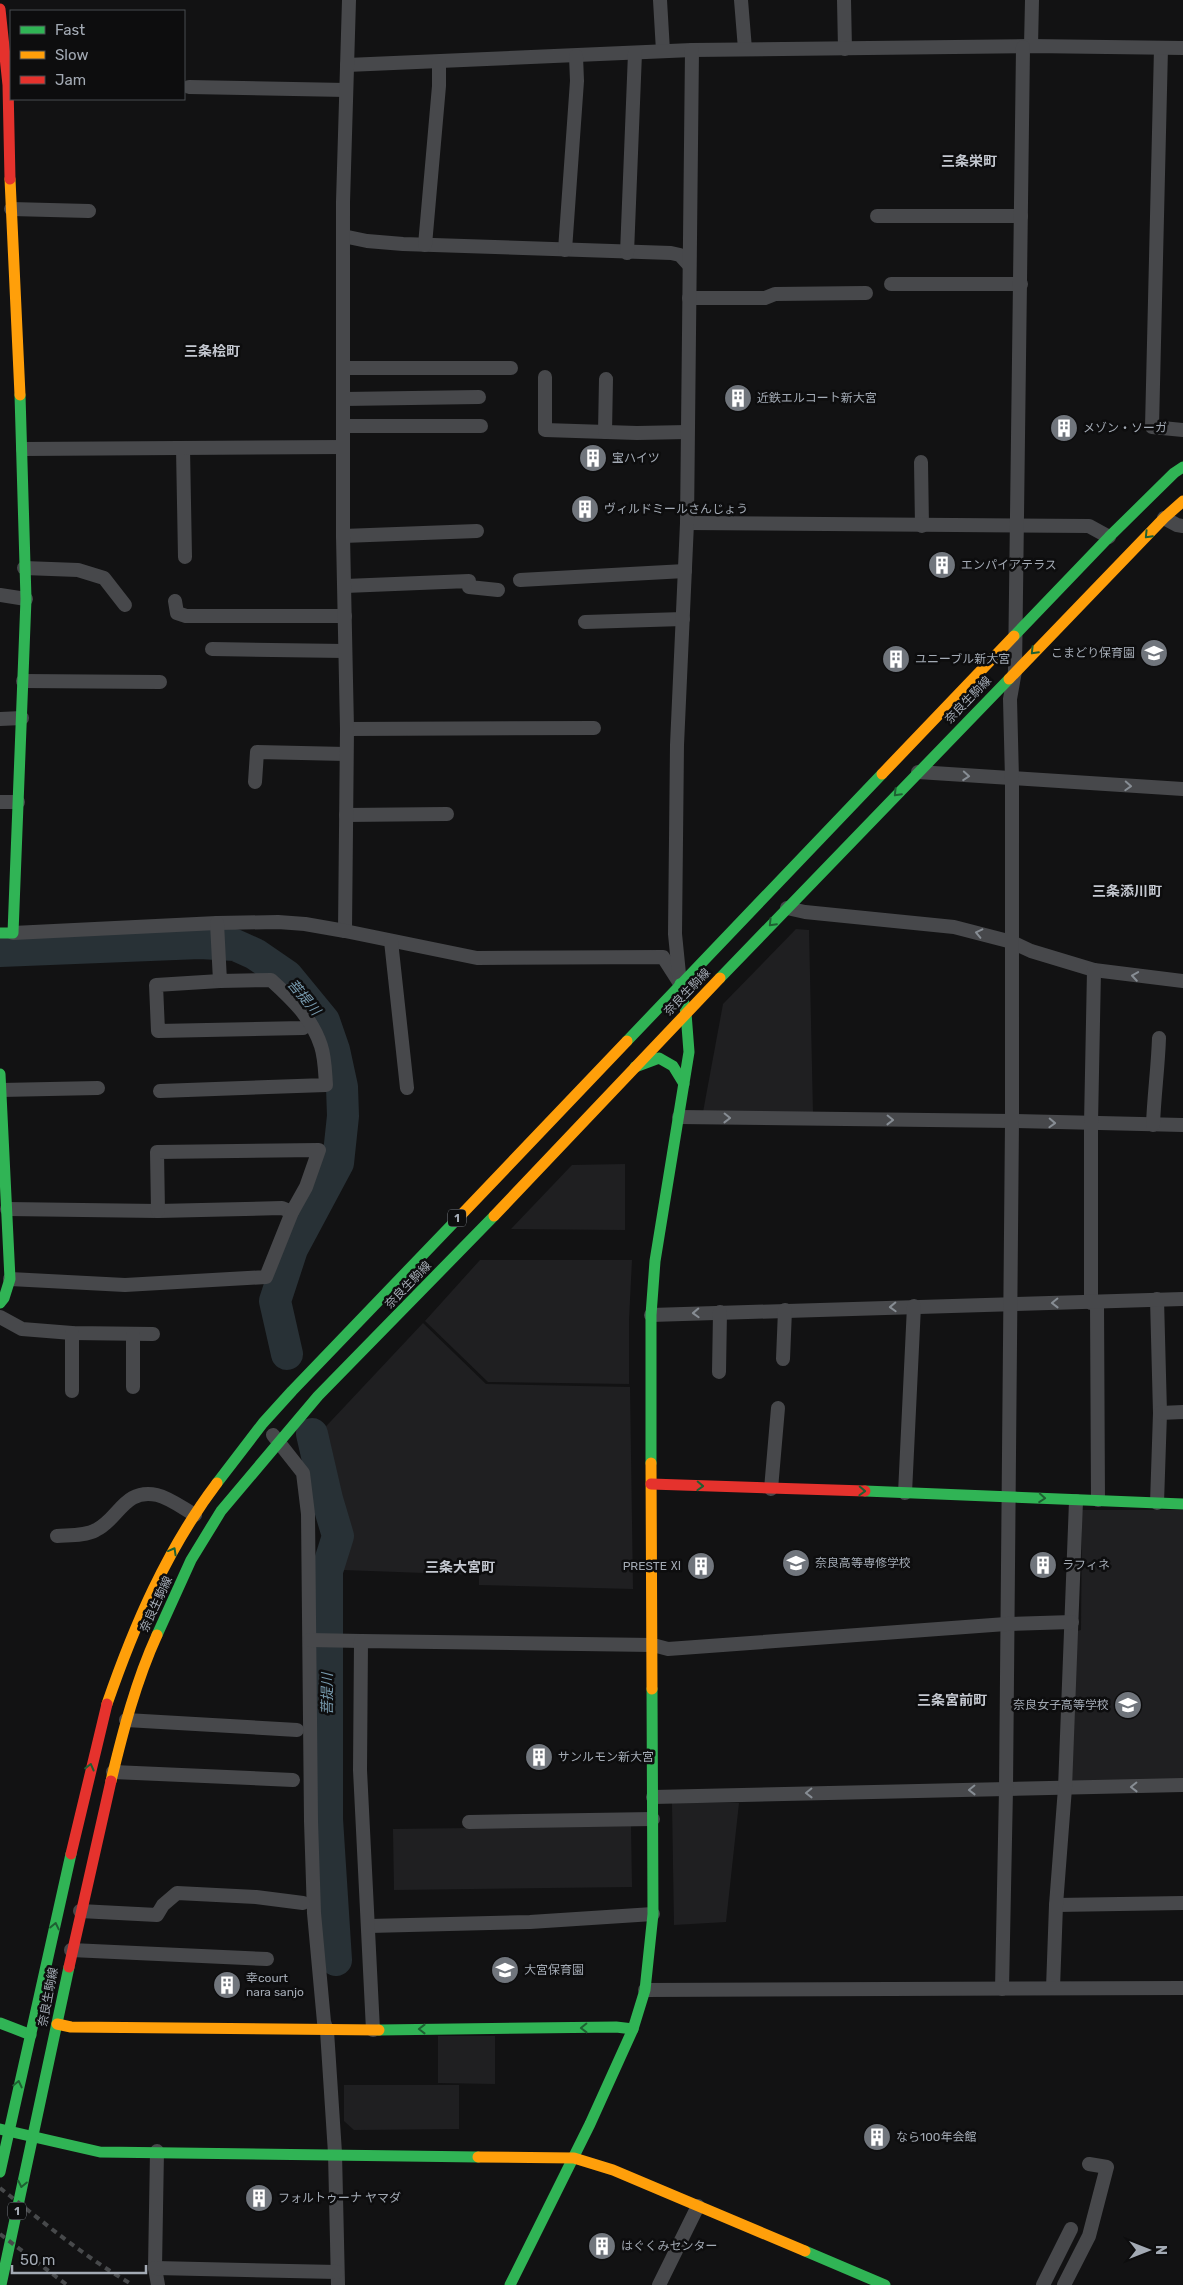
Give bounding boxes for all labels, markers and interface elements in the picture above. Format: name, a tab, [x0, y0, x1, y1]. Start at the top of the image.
legend	[10, 10, 185, 100]
text: Fast	[55, 21, 85, 39]
text: Slow	[55, 46, 88, 64]
text: Jam	[55, 71, 86, 89]
district label: 三条栄町	[941, 153, 997, 170]
district label: 三条桧町	[184, 343, 240, 360]
building icon: 近鉄エルコート新大宮	[723, 383, 753, 413]
place label: 近鉄エルコート新大宮	[757, 391, 877, 405]
building icon: メゾン・ソーガ	[1049, 413, 1079, 443]
place label: メゾン・ソーガ	[1083, 421, 1167, 435]
building icon: 宝ハイツ	[578, 443, 608, 473]
place label: 宝ハイツ	[612, 451, 660, 465]
building icon: ヴィルドミールさんじょう	[570, 494, 600, 524]
place label: ヴィルドミールさんじょう	[604, 502, 748, 516]
one-way arrow	[1144, 529, 1153, 538]
building icon: エンパイアテラス	[927, 550, 957, 580]
place label: エンパイアテラス	[961, 558, 1057, 572]
school or university icon: こまどり保育園	[1139, 638, 1169, 668]
building icon: ユニーブル新大宮	[881, 644, 911, 674]
one-way arrow	[1031, 645, 1040, 654]
place label: こまどり保育園	[1051, 646, 1135, 660]
place label: ユニーブル新大宮	[915, 652, 1010, 666]
street label: 奈良生駒線	[942, 674, 994, 726]
one-way arrow	[962, 770, 970, 781]
one-way arrow	[1125, 780, 1133, 791]
one-way arrow	[894, 788, 903, 797]
district label: 三条添川町	[1092, 883, 1162, 900]
one-way arrow	[769, 917, 778, 926]
one-way arrow	[974, 928, 983, 938]
street label: 奈良生駒線	[661, 966, 713, 1018]
one-way arrow	[1130, 971, 1138, 982]
water label: 菩提川	[284, 976, 325, 1020]
one-way arrow	[724, 1113, 732, 1123]
one-way arrow	[886, 1115, 894, 1125]
one-way arrow	[1049, 1117, 1057, 1128]
road number: 1	[448, 1210, 466, 1226]
street label: 奈良生駒線	[382, 1259, 434, 1311]
one-way arrow	[1051, 1298, 1059, 1308]
one-way arrow	[889, 1301, 897, 1312]
one-way arrow	[691, 1308, 699, 1318]
one-way arrow	[696, 1481, 704, 1492]
one-way arrow	[858, 1486, 866, 1497]
one-way arrow	[1038, 1492, 1046, 1503]
one-way arrow	[167, 1547, 177, 1556]
school or university icon: 奈良高等専修学校	[781, 1548, 811, 1578]
building icon: ラフィネ	[1028, 1550, 1058, 1580]
building icon: PRESTE Ⅺ	[686, 1551, 716, 1581]
place label: 奈良高等専修学校	[815, 1556, 911, 1570]
place label: ラフィネ	[1062, 1558, 1110, 1572]
district label: 三条大宮町	[425, 1559, 495, 1576]
place label: PRESTE Ⅺ	[623, 1559, 682, 1573]
street label: 奈良生駒線	[137, 1574, 175, 1634]
water label: 菩提川	[319, 1671, 336, 1715]
school or university icon: 奈良女子高等学校	[1113, 1690, 1143, 1720]
district label: 三条宮前町	[917, 1692, 987, 1709]
place label: 奈良女子高等学校	[1013, 1698, 1109, 1712]
building icon: サンルモン新大宮	[524, 1742, 554, 1772]
place label: サンルモン新大宮	[558, 1750, 654, 1764]
one-way arrow	[84, 1763, 95, 1772]
one-way arrow	[1130, 1781, 1138, 1792]
one-way arrow	[968, 1785, 976, 1795]
one-way arrow	[805, 1788, 813, 1798]
one-way arrow	[49, 1921, 60, 1930]
school or university icon: 大宮保育園	[490, 1955, 520, 1985]
place label: 大宮保育園	[524, 1963, 584, 1977]
street label: 奈良生駒線	[35, 1966, 61, 2028]
building icon: 幸court nara sanjo	[212, 1970, 242, 2000]
place label: 幸court nara sanjo	[246, 1971, 304, 1999]
one-way arrow	[580, 2023, 588, 2034]
one-way arrow	[417, 2024, 425, 2034]
one-way arrow	[12, 2080, 23, 2088]
building icon: なら100年会館	[862, 2122, 892, 2152]
place label: なら100年会館	[896, 2130, 976, 2144]
one-way arrow	[18, 2180, 28, 2188]
building icon: フォルトゥーナ ヤマダ	[244, 2183, 274, 2213]
place label: フォルトゥーナ ヤマダ	[278, 2191, 401, 2205]
road number: 1	[8, 2202, 26, 2220]
north arrow	[1123, 2225, 1173, 2275]
building icon: はぐくみセンター	[587, 2231, 617, 2261]
place label: はぐくみセンター	[621, 2239, 717, 2253]
scale bar	[12, 2242, 146, 2274]
text: N	[1152, 2245, 1169, 2255]
text: 50 m	[20, 2251, 55, 2269]

